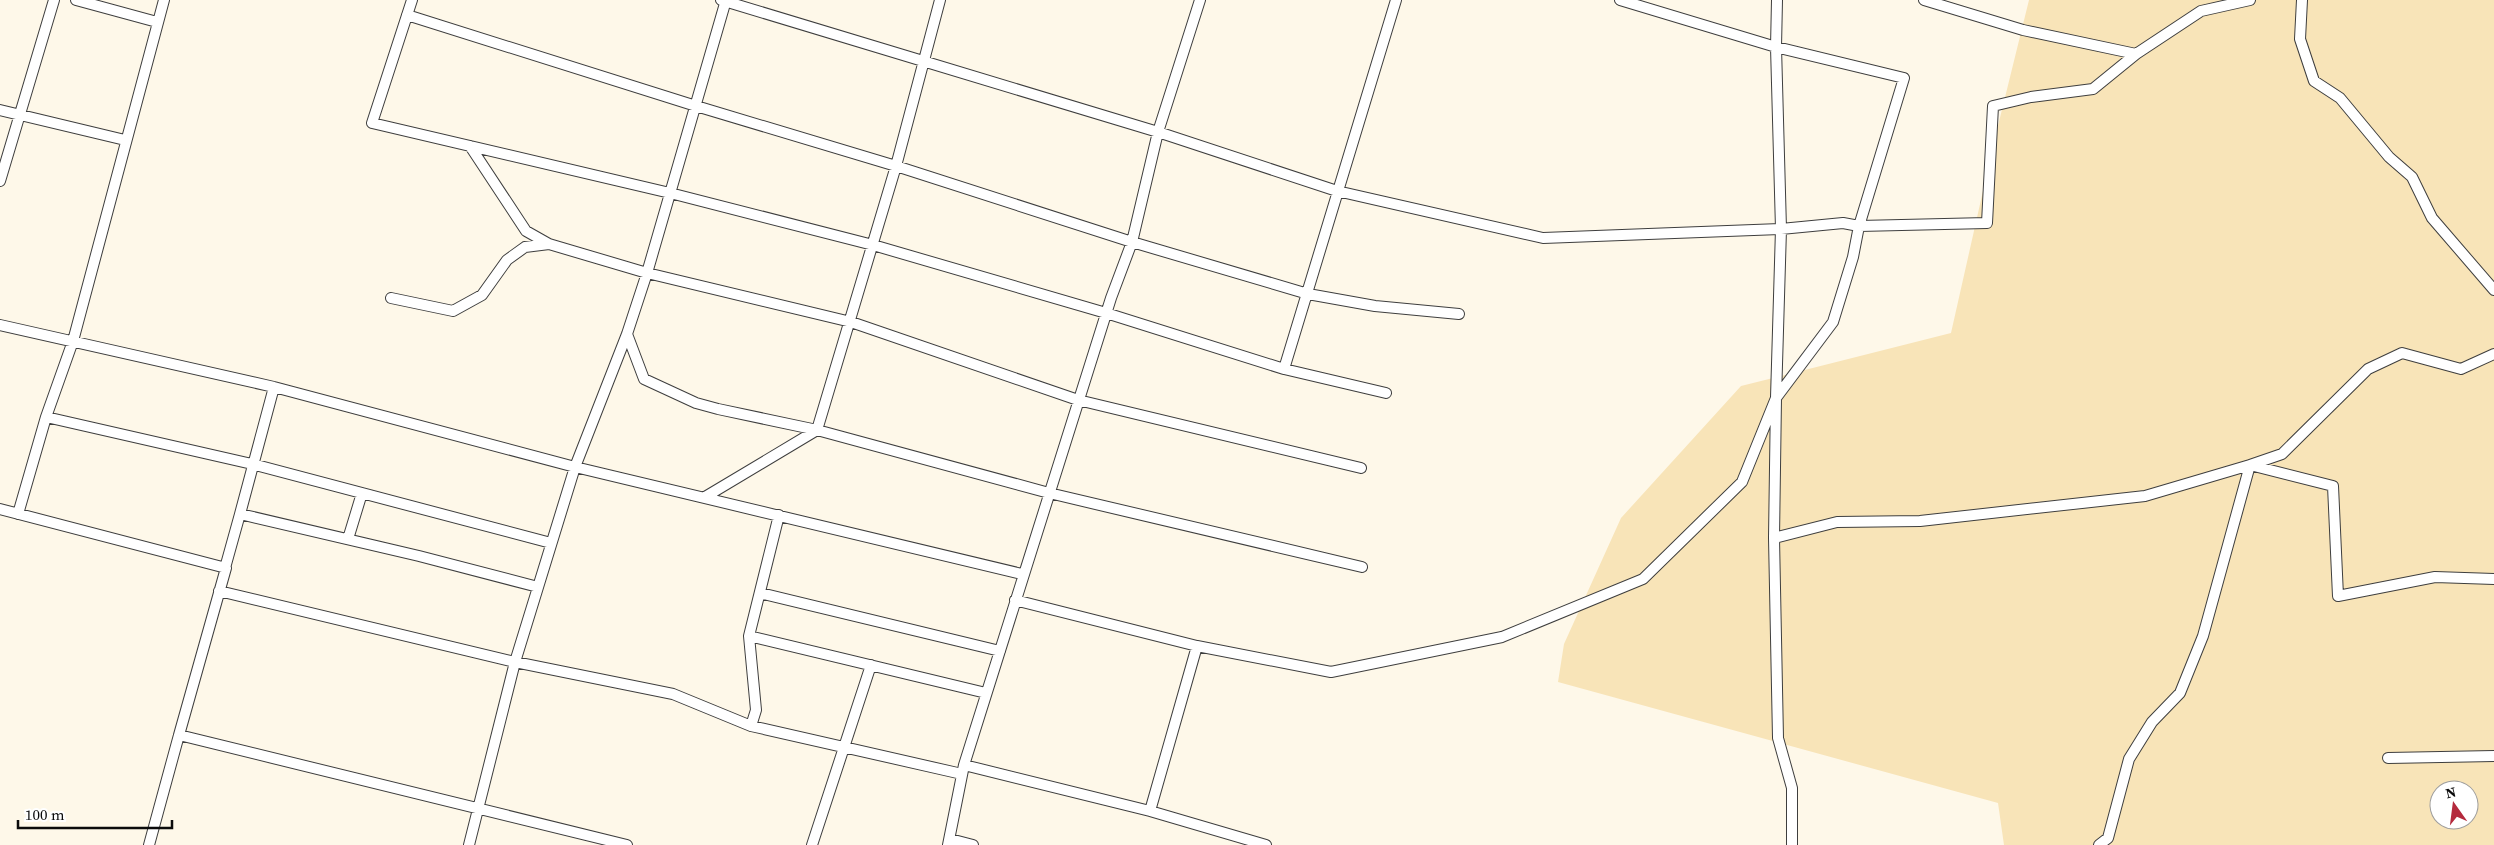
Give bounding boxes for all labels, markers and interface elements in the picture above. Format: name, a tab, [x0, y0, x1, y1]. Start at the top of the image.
north arrow	[2429, 780, 2479, 830]
text: N	[2443, 781, 2458, 803]
scale bar	[18, 798, 171, 830]
text: 100 m	[25, 804, 65, 825]

